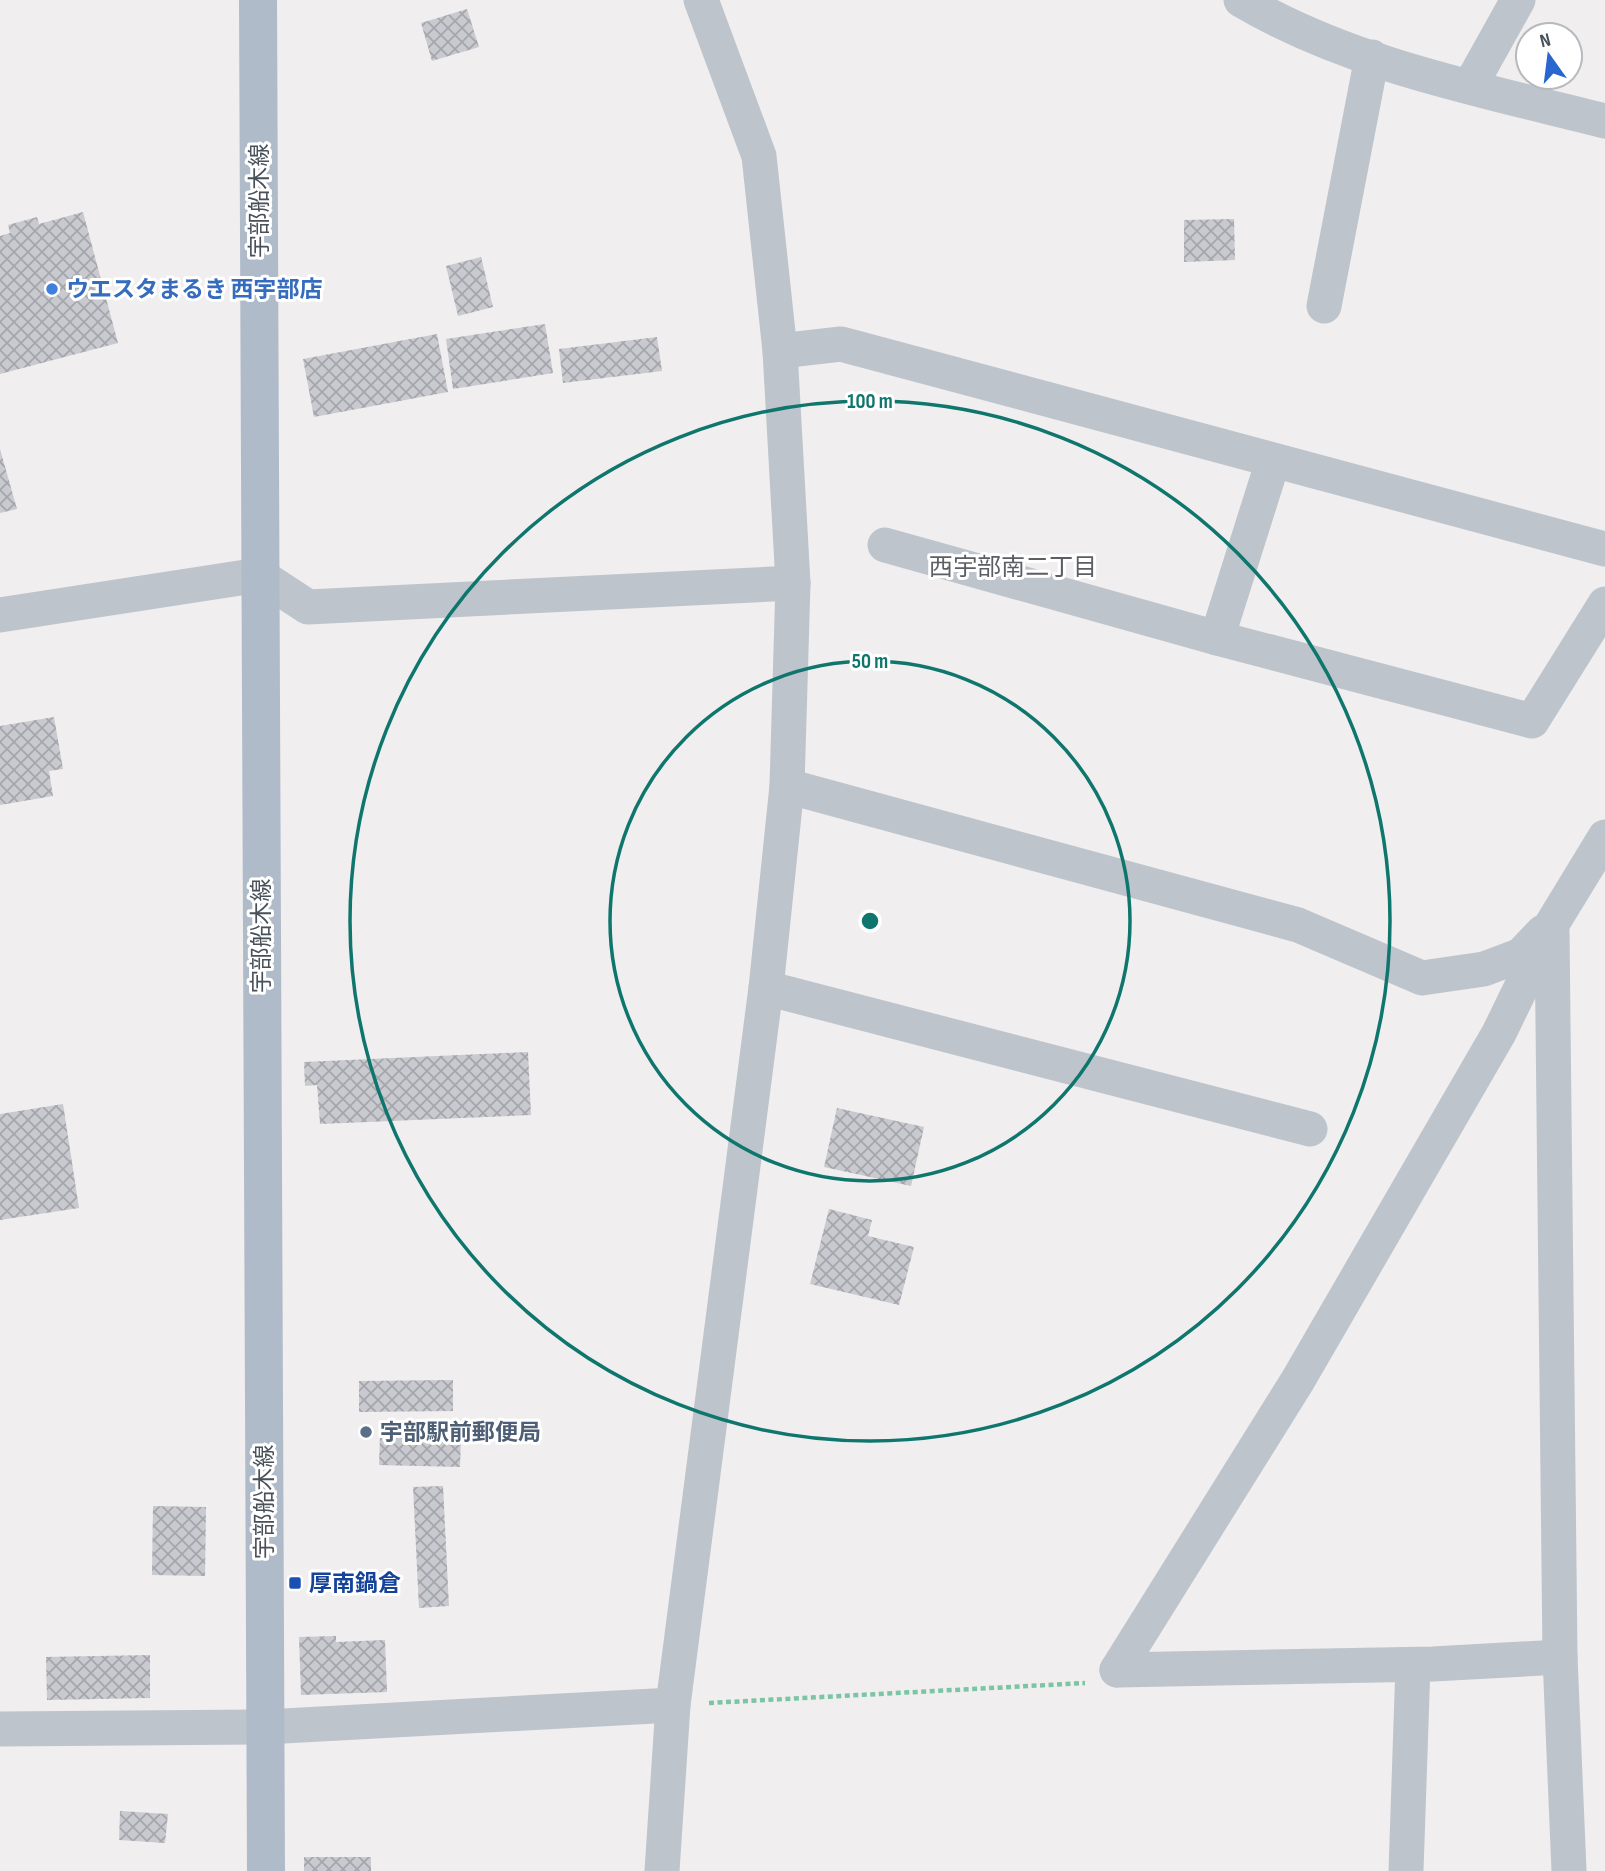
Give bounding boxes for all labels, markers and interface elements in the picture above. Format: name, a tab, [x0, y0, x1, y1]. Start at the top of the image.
north arrow	[1514, 21, 1584, 91]
text: N	[1538, 29, 1553, 53]
street label: 宇部船木線	[246, 144, 274, 259]
place label: ウエスタまるき 西宇部店	[66, 276, 323, 304]
marker: ウエスタまるき 西宇部店	[44, 281, 60, 297]
text: 100 m	[847, 389, 893, 414]
district label: 西宇部南二丁目	[929, 553, 1097, 582]
text: 50 m	[852, 649, 888, 674]
street label: 宇部船木線	[248, 879, 276, 994]
centre of rings	[858, 909, 882, 933]
place label: 宇部駅前郵便局	[380, 1419, 541, 1447]
marker: 宇部駅前郵便局	[358, 1424, 374, 1440]
street label: 宇部船木線	[251, 1445, 279, 1560]
place label: 厚南鍋倉	[309, 1570, 401, 1598]
marker: 厚南鍋倉	[287, 1575, 303, 1591]

